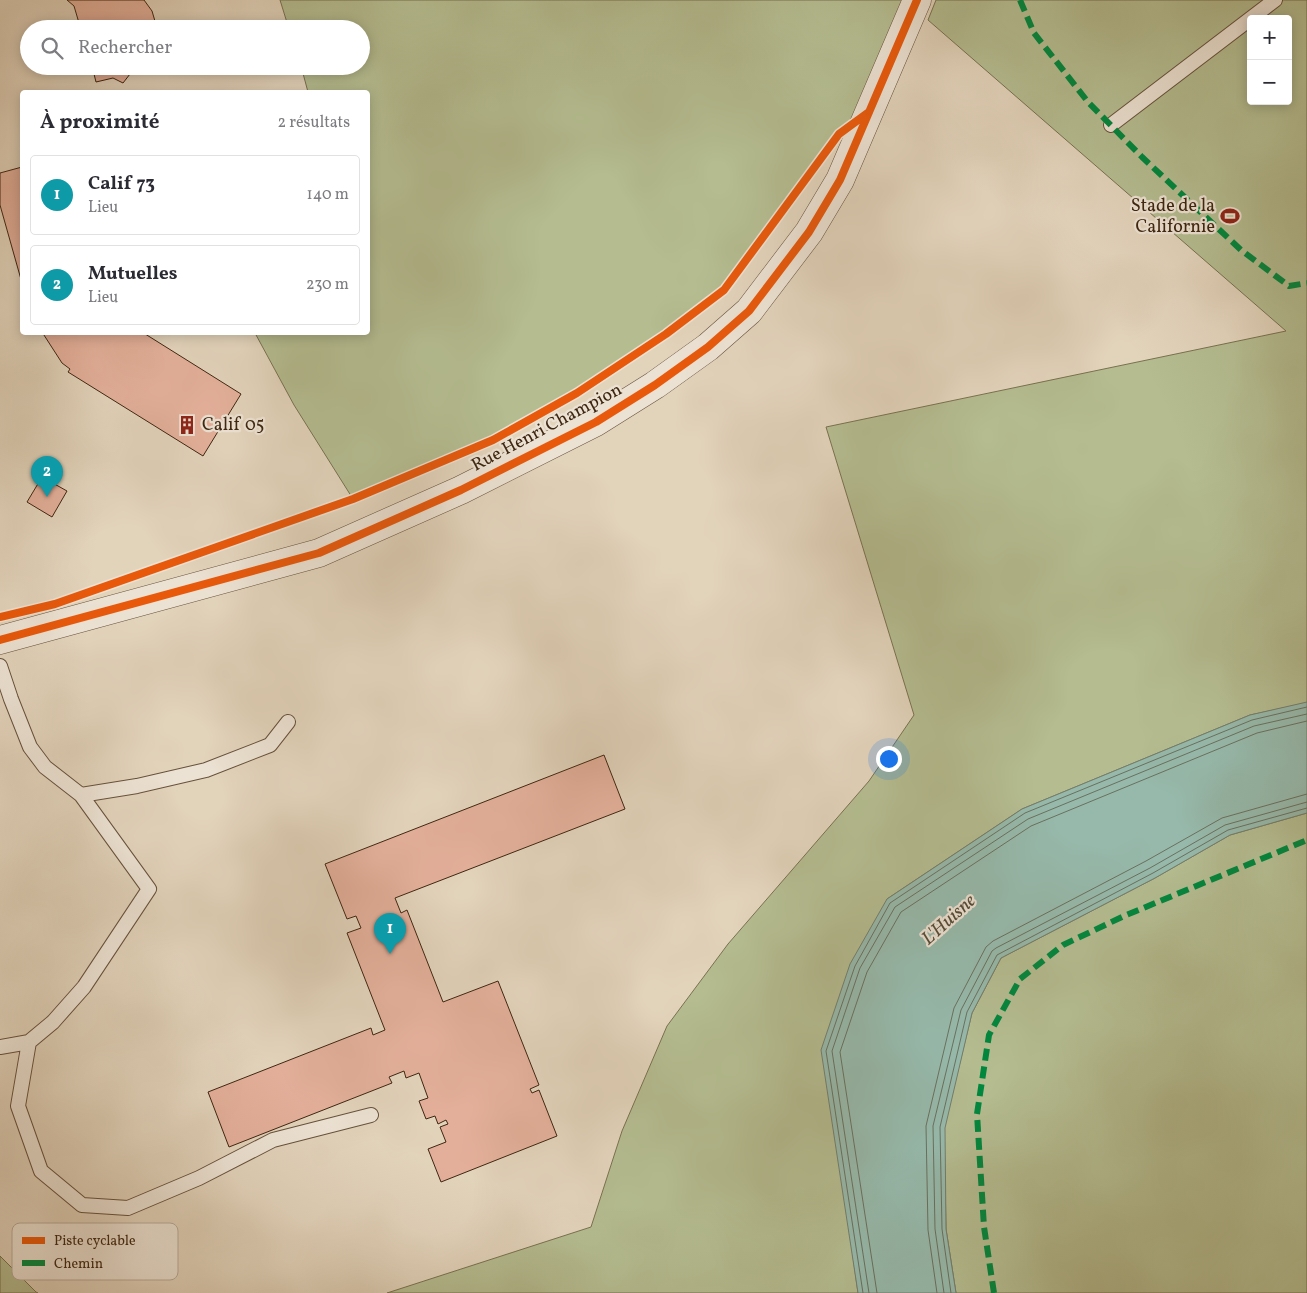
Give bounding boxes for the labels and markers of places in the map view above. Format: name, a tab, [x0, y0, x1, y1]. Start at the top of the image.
place label: Stade de la Californie	[1131, 194, 1215, 240]
sports icon: Stade de la Californie	[1219, 205, 1241, 227]
place label: Calif 05	[202, 413, 264, 438]
building icon: Calif 05	[176, 414, 198, 436]
pin: 2	[31, 456, 63, 497]
pin: 1	[374, 913, 406, 954]

